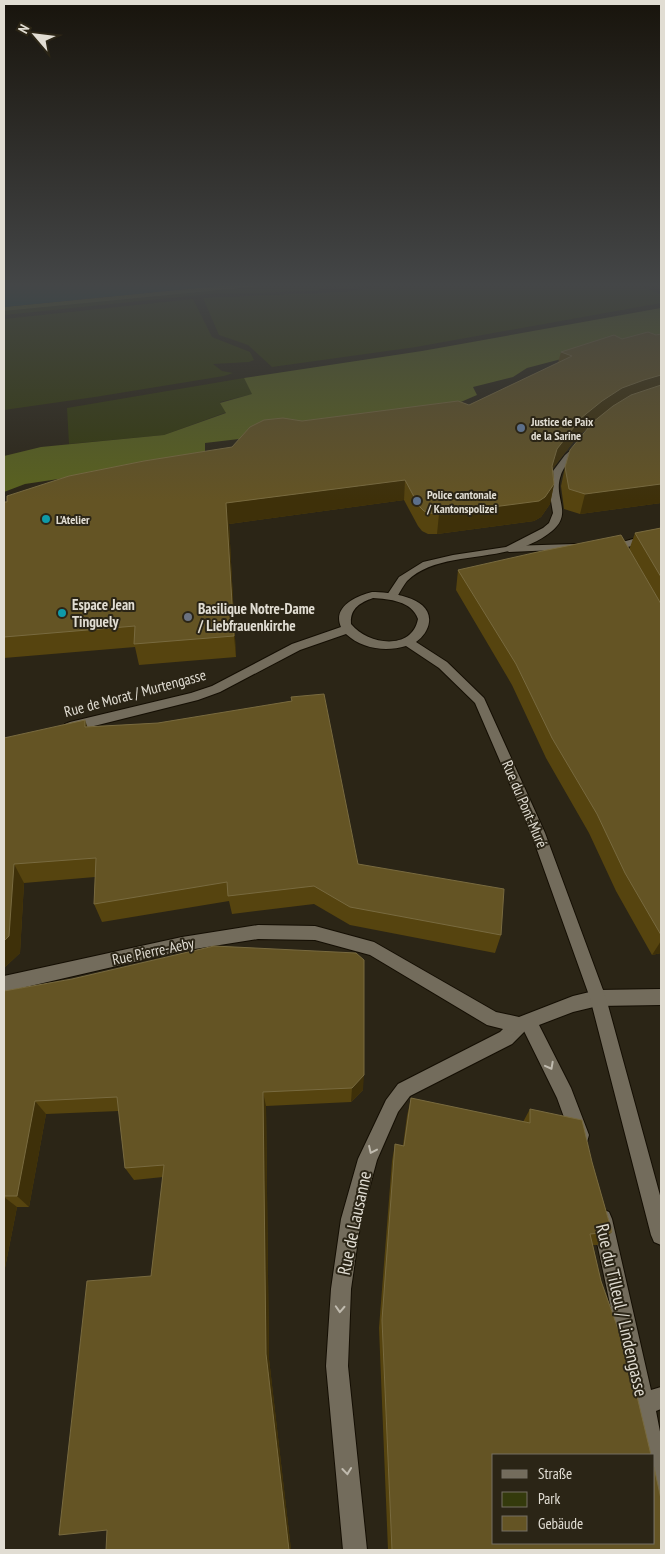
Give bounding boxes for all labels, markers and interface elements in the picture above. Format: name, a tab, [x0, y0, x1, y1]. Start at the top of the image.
north arrow	[10, 10, 60, 60]
text: N	[14, 21, 33, 36]
place label: Justice de Paix de la Sarine	[530, 414, 594, 443]
marker: Justice de Paix de la Sarine	[515, 422, 527, 434]
place label: Police cantonale / Kantonspolizei	[426, 487, 497, 516]
marker: Police cantonale / Kantonspolizei	[411, 495, 423, 507]
place label: L'Atelier	[56, 512, 90, 527]
marker: L'Atelier	[40, 513, 52, 525]
place label: Espace Jean Tinguely	[72, 595, 135, 631]
place label: Basilique Notre-Dame / Liebfrauenkirche	[197, 599, 315, 635]
marker: Espace Jean Tinguely	[56, 607, 68, 619]
marker: Basilique Notre-Dame / Liebfrauenkirche	[182, 611, 194, 623]
street label: Rue de Morat / Murtengasse	[62, 665, 208, 721]
street label: Rue du Pont-Muré	[498, 757, 552, 851]
street label: Rue Pierre-Aeby	[110, 933, 196, 969]
one-way arrow	[544, 1061, 554, 1070]
one-way arrow	[367, 1145, 378, 1154]
street label: Rue de Lausanne	[332, 1169, 376, 1277]
street label: Rue du Tilleul / Lindengasse	[591, 1221, 653, 1399]
one-way arrow	[334, 1305, 345, 1313]
legend	[492, 1454, 655, 1544]
text: Straße	[538, 1464, 572, 1483]
one-way arrow	[342, 1467, 353, 1475]
text: Park	[538, 1489, 560, 1508]
text: Gebäude	[538, 1514, 583, 1533]

